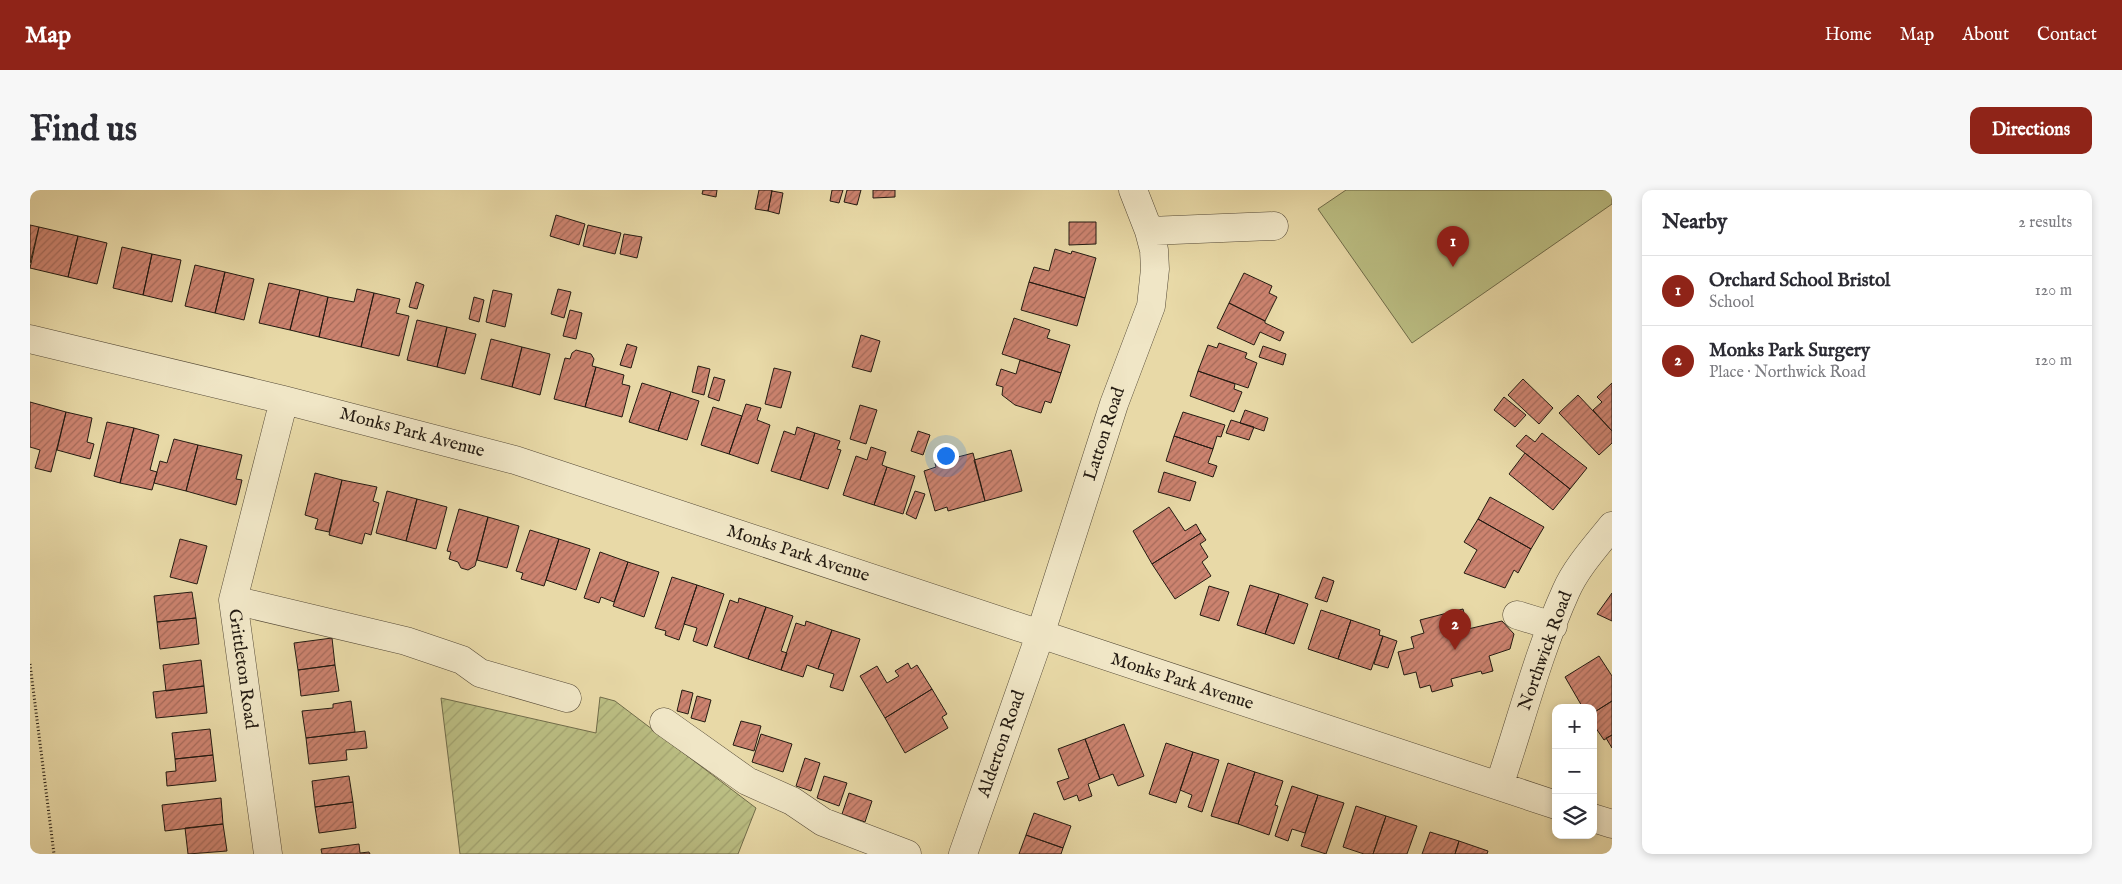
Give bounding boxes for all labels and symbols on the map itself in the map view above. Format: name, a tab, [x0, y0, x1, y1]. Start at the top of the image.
pin: 1	[1437, 226, 1469, 267]
street label: Latton Road	[1079, 384, 1131, 484]
street label: Monks Park Avenue	[337, 403, 487, 463]
your location	[933, 443, 959, 469]
street label: Monks Park Avenue	[724, 520, 872, 588]
street label: Northwick Road	[1514, 588, 1578, 714]
street label: Grittleton Road	[222, 607, 262, 731]
pin: 2	[1439, 609, 1471, 650]
street label: Monks Park Avenue	[1108, 648, 1256, 716]
street label: Alderton Road	[973, 687, 1031, 801]

